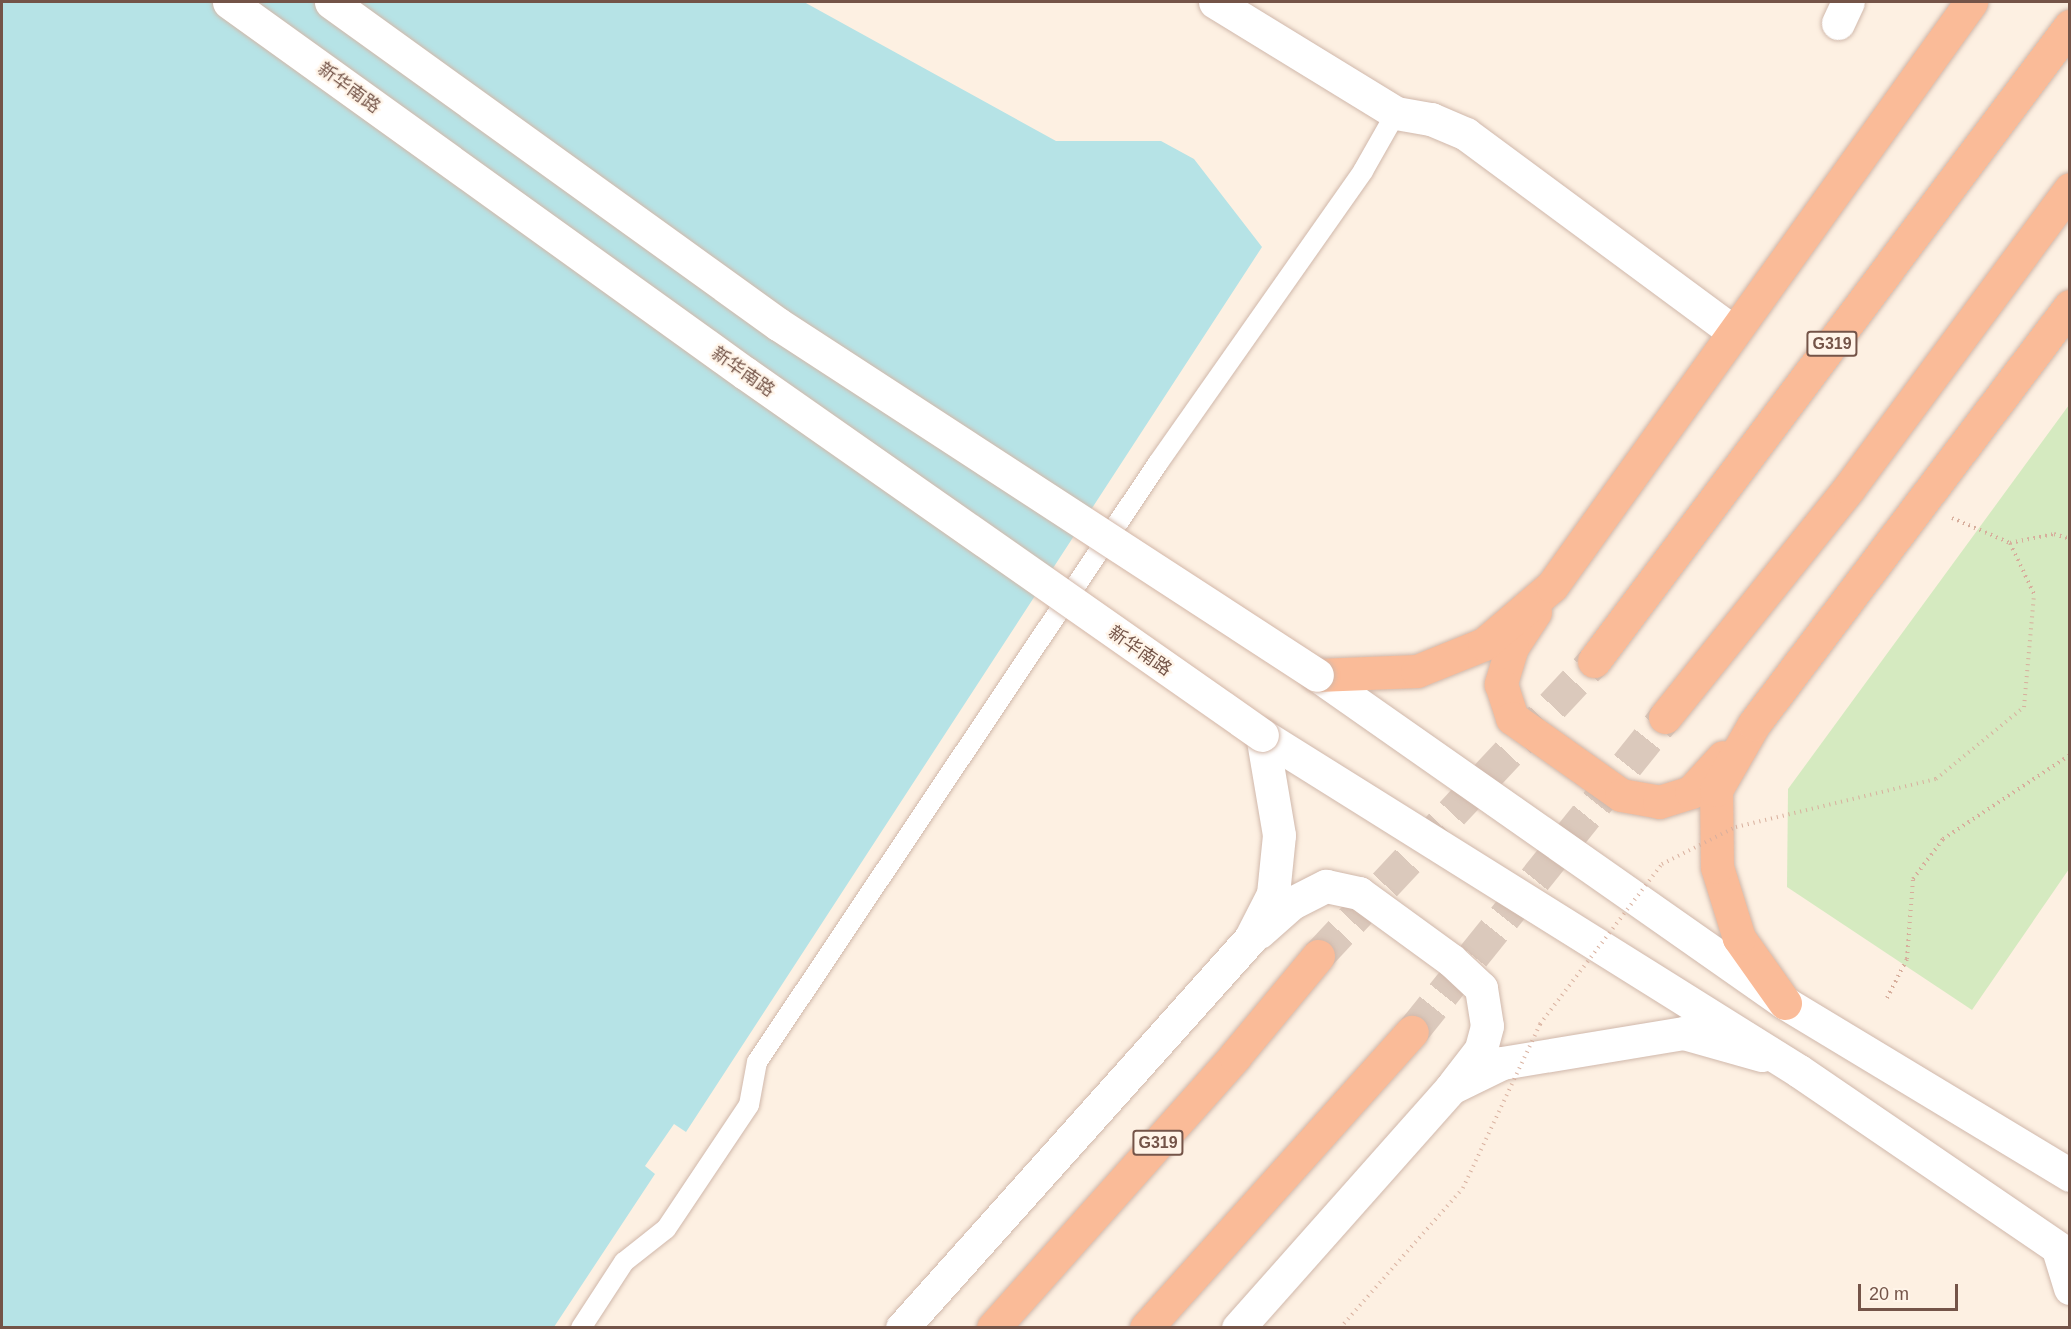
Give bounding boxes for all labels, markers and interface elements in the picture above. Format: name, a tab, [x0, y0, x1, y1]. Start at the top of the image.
street label: 新华南路	[314, 58, 384, 118]
road number: G319	[1805, 331, 1859, 357]
street label: 新华南路	[707, 343, 779, 401]
street label: 新华南路	[1104, 622, 1176, 680]
road number: G319	[1131, 1130, 1185, 1156]
scale bar	[1861, 1272, 1962, 1310]
text: 20 m	[1869, 1284, 1909, 1304]

